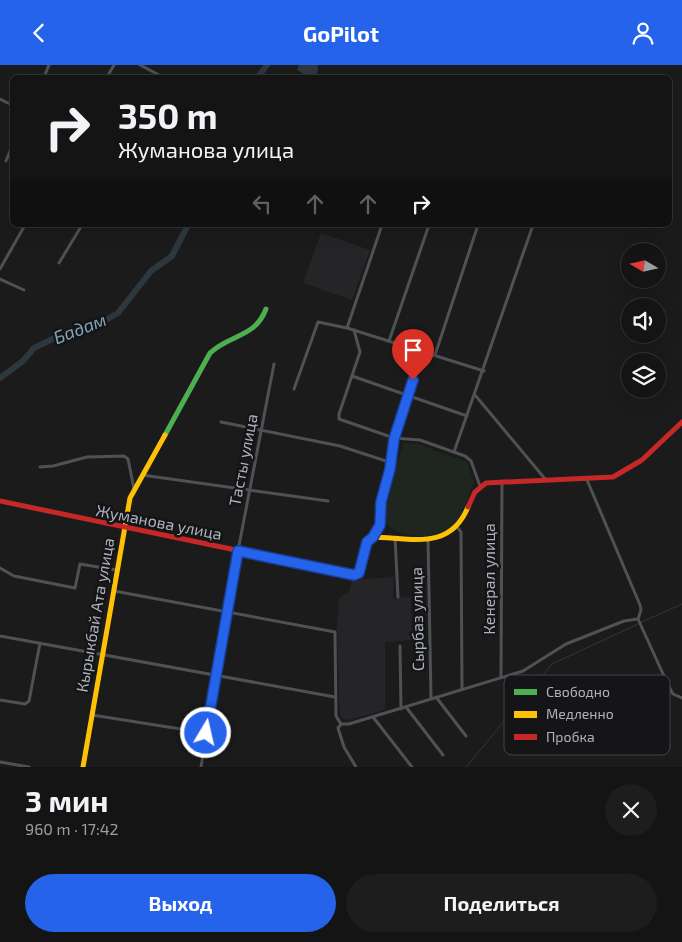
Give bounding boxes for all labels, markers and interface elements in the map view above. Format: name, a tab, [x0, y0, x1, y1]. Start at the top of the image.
icon: back	[25, 19, 53, 47]
icon: person	[629, 19, 657, 47]
text: GoPilot	[303, 20, 379, 46]
text: 350 m	[118, 94, 218, 136]
icon: right	[35, 95, 100, 160]
text: Жуманова улица	[118, 136, 294, 162]
icon: left	[248, 190, 276, 218]
icon: ahead	[301, 190, 329, 218]
icon: ahead	[354, 190, 382, 218]
icon: right	[407, 190, 435, 218]
north arrow	[621, 243, 666, 287]
map controls	[621, 243, 666, 398]
button: sound	[621, 298, 666, 343]
water label: Бадам	[50, 308, 109, 348]
pin	[392, 329, 434, 380]
icon: arrive	[399, 336, 427, 364]
button: layers	[621, 353, 666, 398]
street label: Тасты улица	[224, 412, 262, 508]
street label: Жуманова улица	[94, 500, 224, 544]
street label: Кенерал улица	[479, 523, 499, 635]
street label: Кырыкбай Ата улица	[72, 536, 118, 694]
street label: Сырбаз улица	[406, 567, 428, 671]
legend	[504, 675, 670, 755]
text: Свободно	[546, 683, 610, 700]
text: Медленно	[546, 705, 614, 722]
position arrow	[179, 706, 231, 758]
text: Пробка	[546, 728, 595, 745]
text: 3 мин	[25, 782, 109, 818]
button: close	[605, 784, 657, 836]
text: 960 m · 17:42	[25, 819, 119, 838]
button: Выход	[25, 874, 336, 932]
button: Поделиться	[346, 874, 657, 932]

